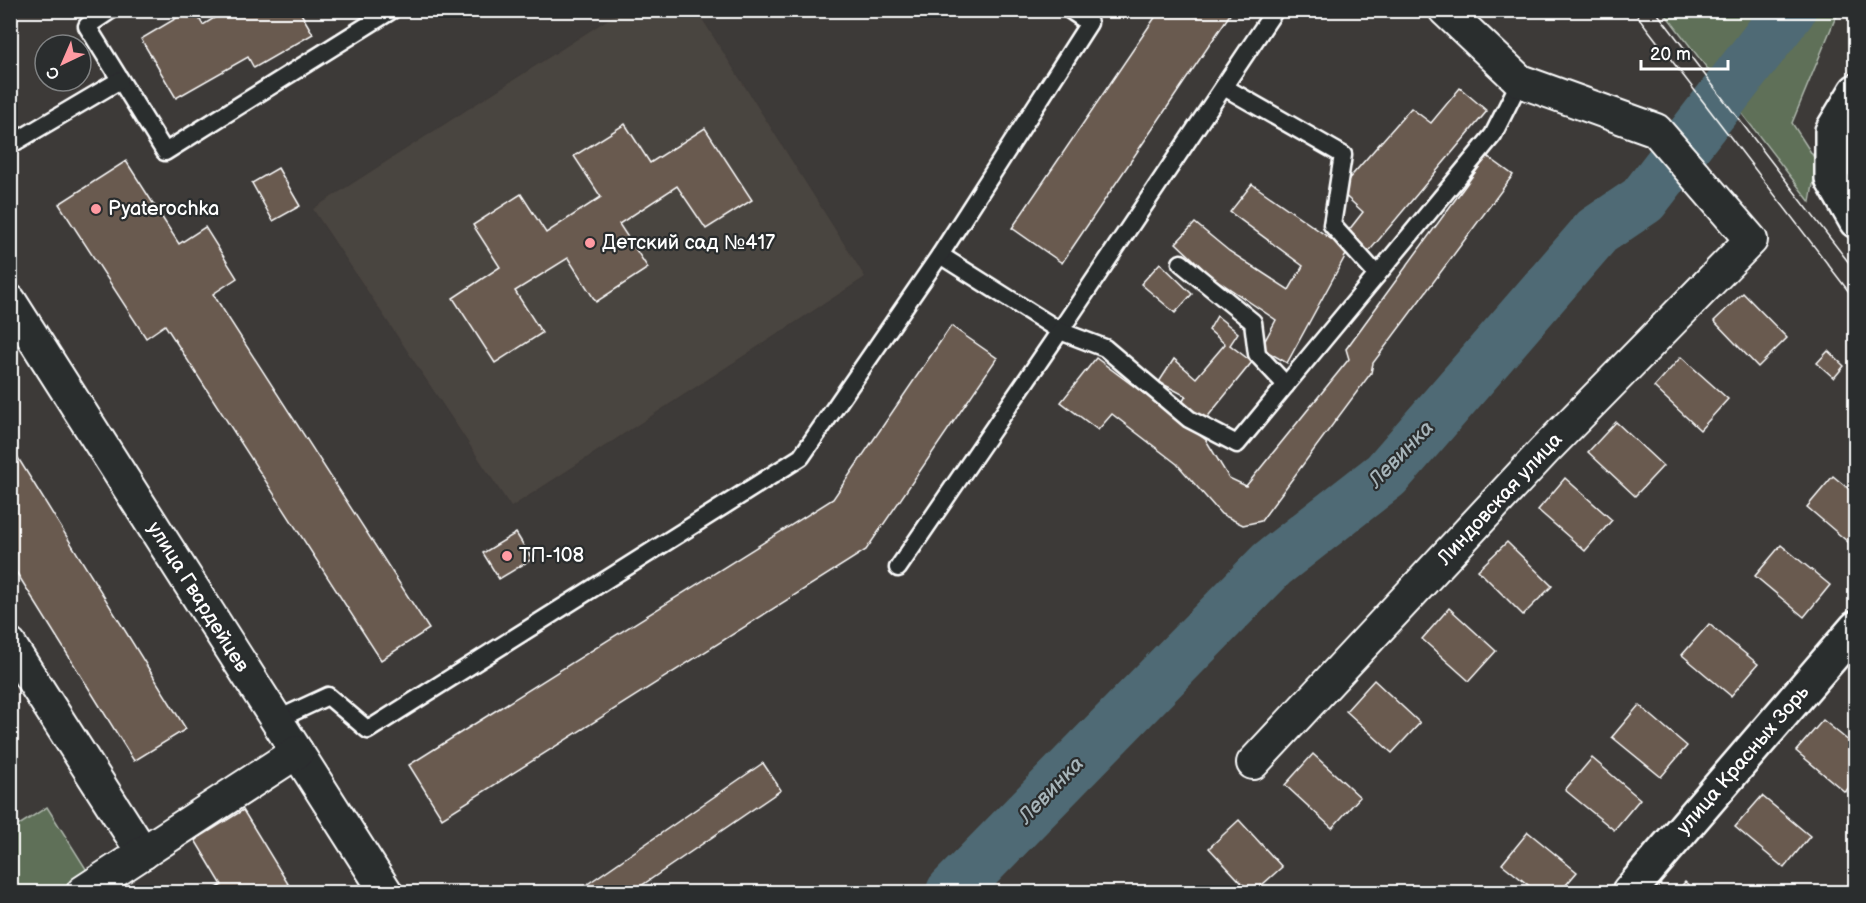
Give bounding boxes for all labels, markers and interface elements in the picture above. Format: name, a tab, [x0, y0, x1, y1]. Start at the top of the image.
north arrow	[33, 33, 93, 93]
scale bar	[1641, 33, 1728, 71]
text: 20 m	[1650, 44, 1691, 65]
text: С	[43, 62, 64, 83]
place label: Pyaterochka	[108, 197, 219, 221]
marker: Pyaterochka	[89, 202, 103, 216]
place label: Детский сад №417	[602, 231, 775, 255]
marker: Детский сад №417	[583, 236, 597, 250]
water label: Левинка	[1362, 415, 1439, 494]
street label: Линдовская улица	[1432, 428, 1568, 571]
street label: улица Гвардейцев	[142, 517, 254, 677]
place label: ТП-108	[519, 544, 584, 568]
marker: ТП-108	[500, 549, 514, 563]
street label: улица Красных Зорь	[1672, 680, 1814, 840]
water label: Левинка	[1012, 751, 1089, 830]

